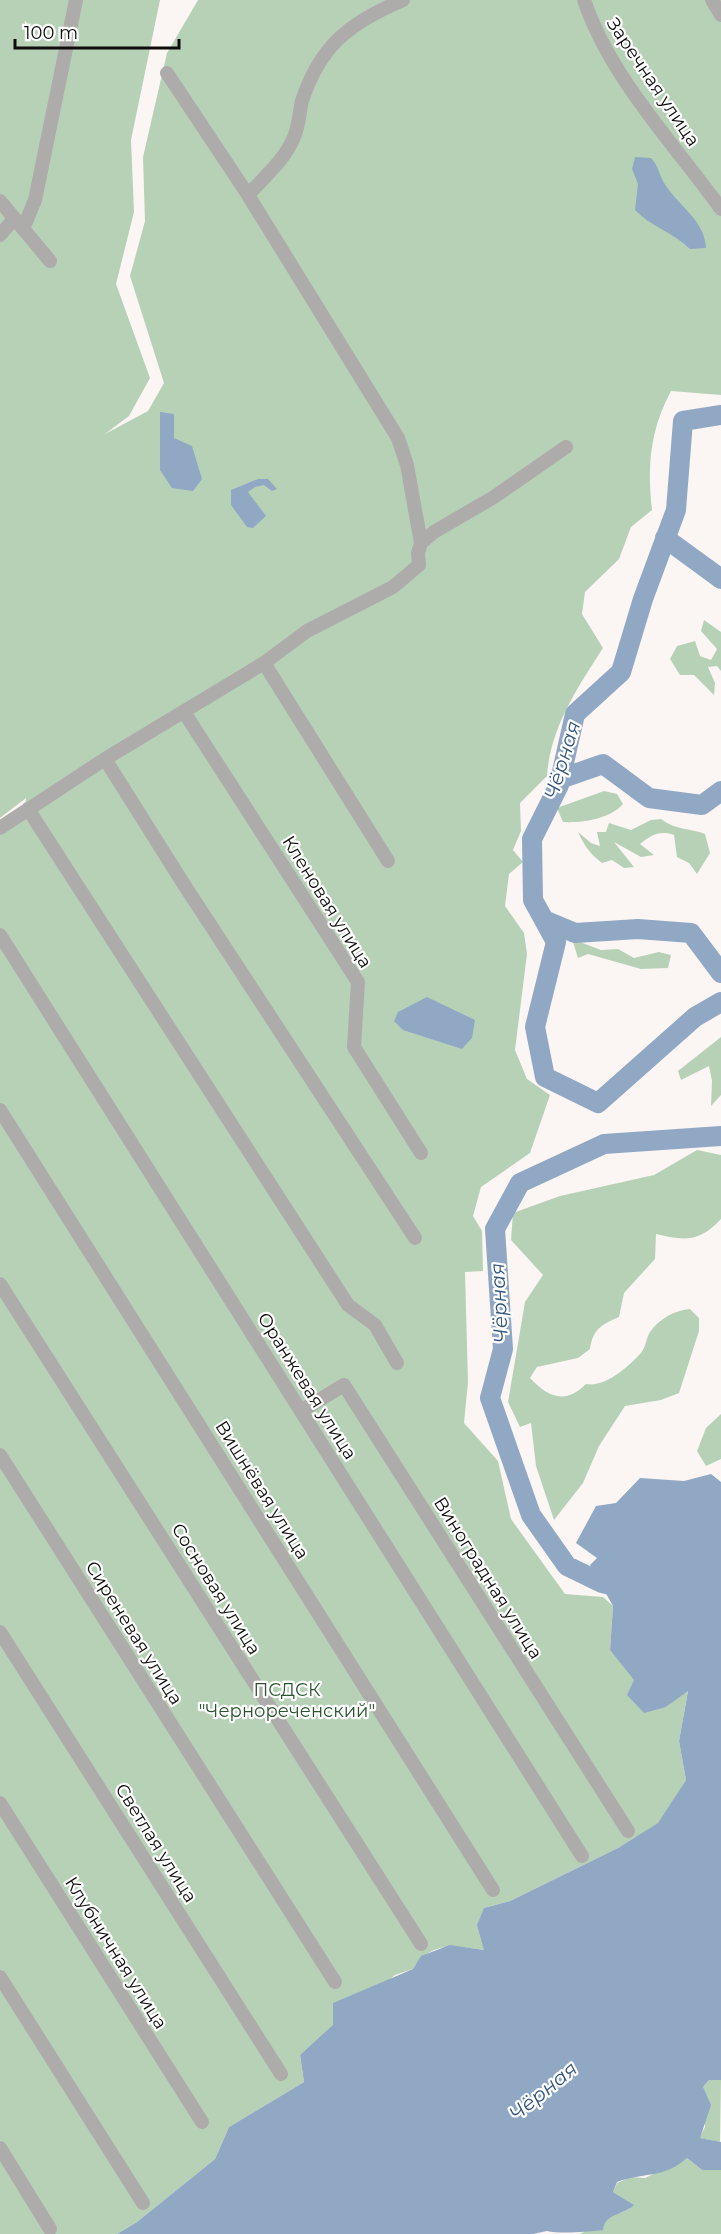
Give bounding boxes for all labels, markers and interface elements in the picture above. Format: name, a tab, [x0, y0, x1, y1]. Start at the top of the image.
scale bar	[15, 12, 178, 50]
street label: Заречная улица	[602, 14, 704, 150]
text: 100 m	[24, 22, 78, 44]
water label: Чёрная	[539, 718, 585, 802]
street label: Кленовая улица	[277, 832, 377, 972]
water label: Чёрная	[485, 1262, 513, 1344]
street label: Оранжевая улица	[253, 1308, 361, 1464]
street label: Вишнёвая улица	[211, 1417, 313, 1563]
street label: Виноградная улица	[429, 1493, 547, 1663]
street label: Сосновая улица	[167, 1519, 265, 1659]
street label: Сиреневая улица	[81, 1557, 187, 1709]
park label: ПСДСК "Чернореченский"	[199, 1679, 375, 1722]
street label: Светлая улица	[111, 1779, 201, 1907]
street label: Клубничная улица	[60, 1873, 172, 2033]
water label: Чёрная	[504, 2056, 582, 2126]

